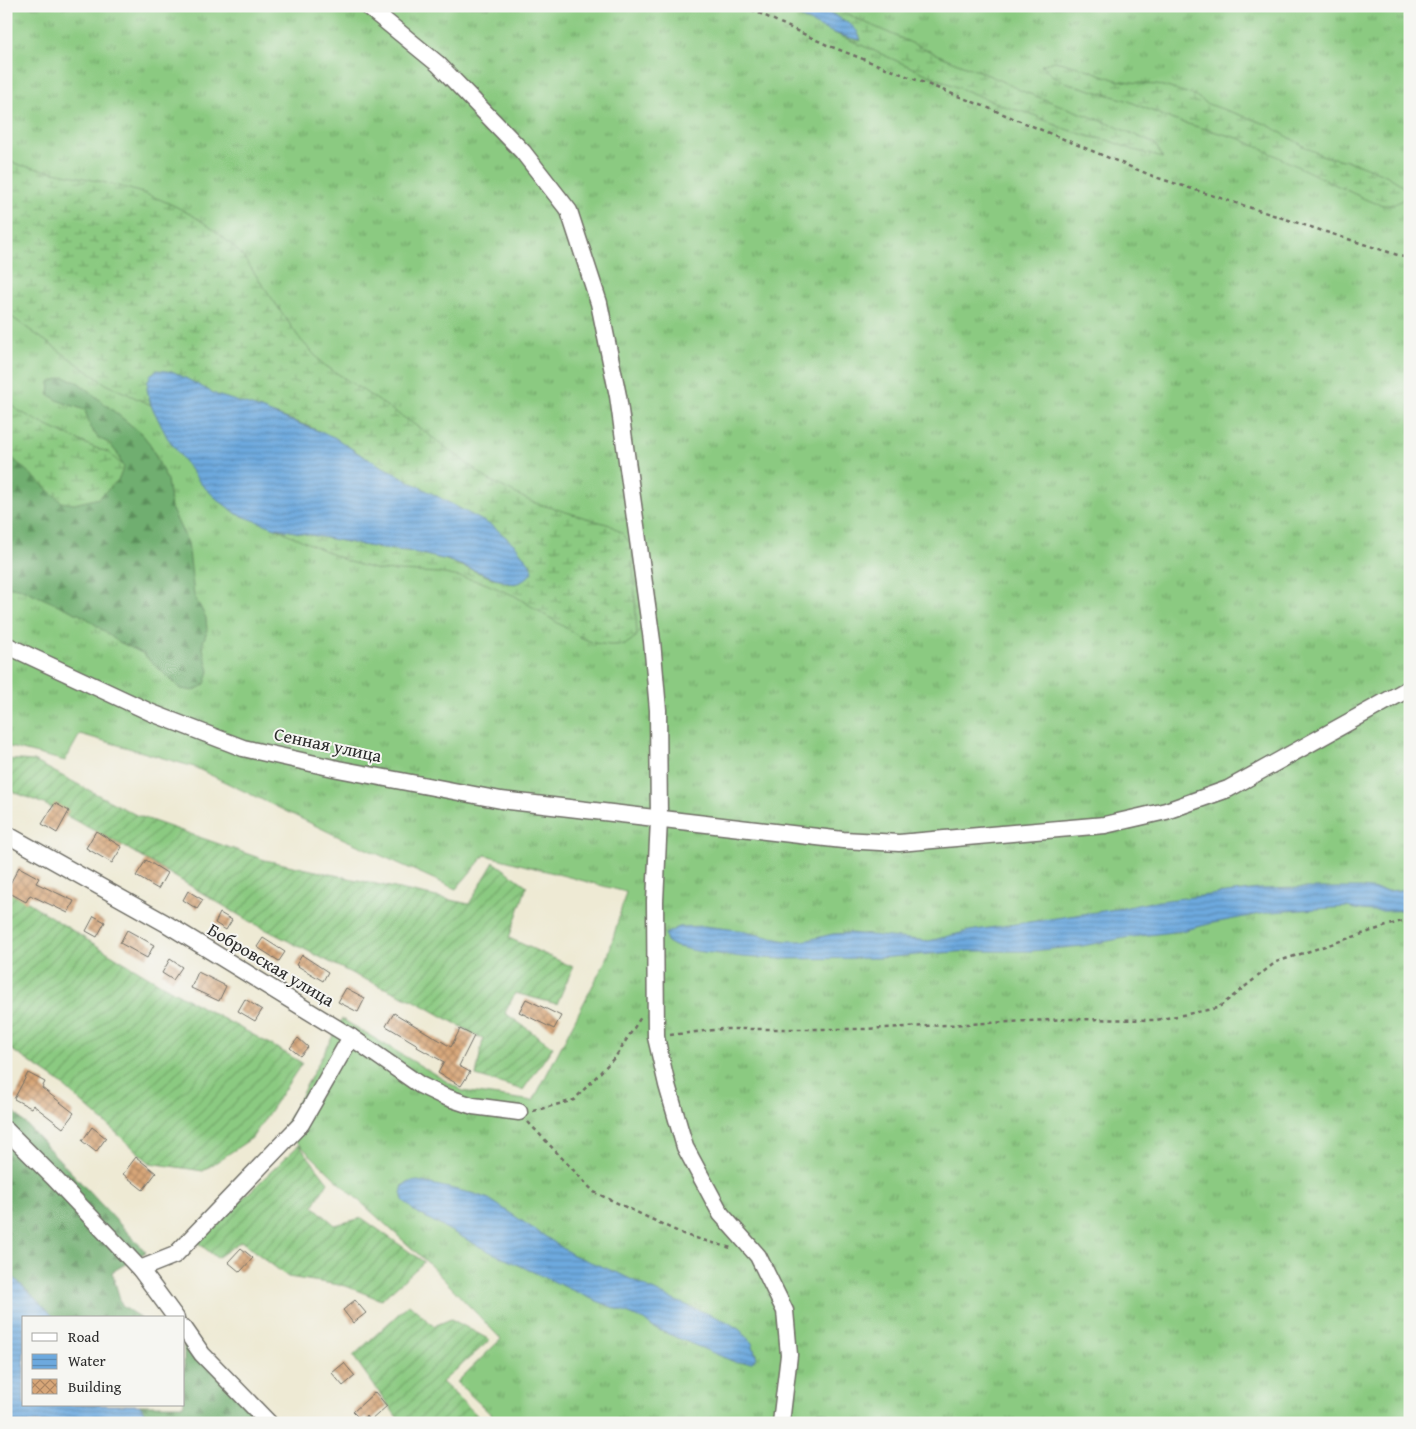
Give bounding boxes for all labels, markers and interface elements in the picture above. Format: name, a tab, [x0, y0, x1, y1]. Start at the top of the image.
street label: Сенная улица	[272, 720, 385, 769]
street label: Бобровская улица	[203, 916, 340, 1013]
legend	[22, 1316, 185, 1406]
text: Road	[68, 1326, 99, 1347]
text: Water	[68, 1350, 106, 1371]
text: Building	[68, 1376, 122, 1397]

